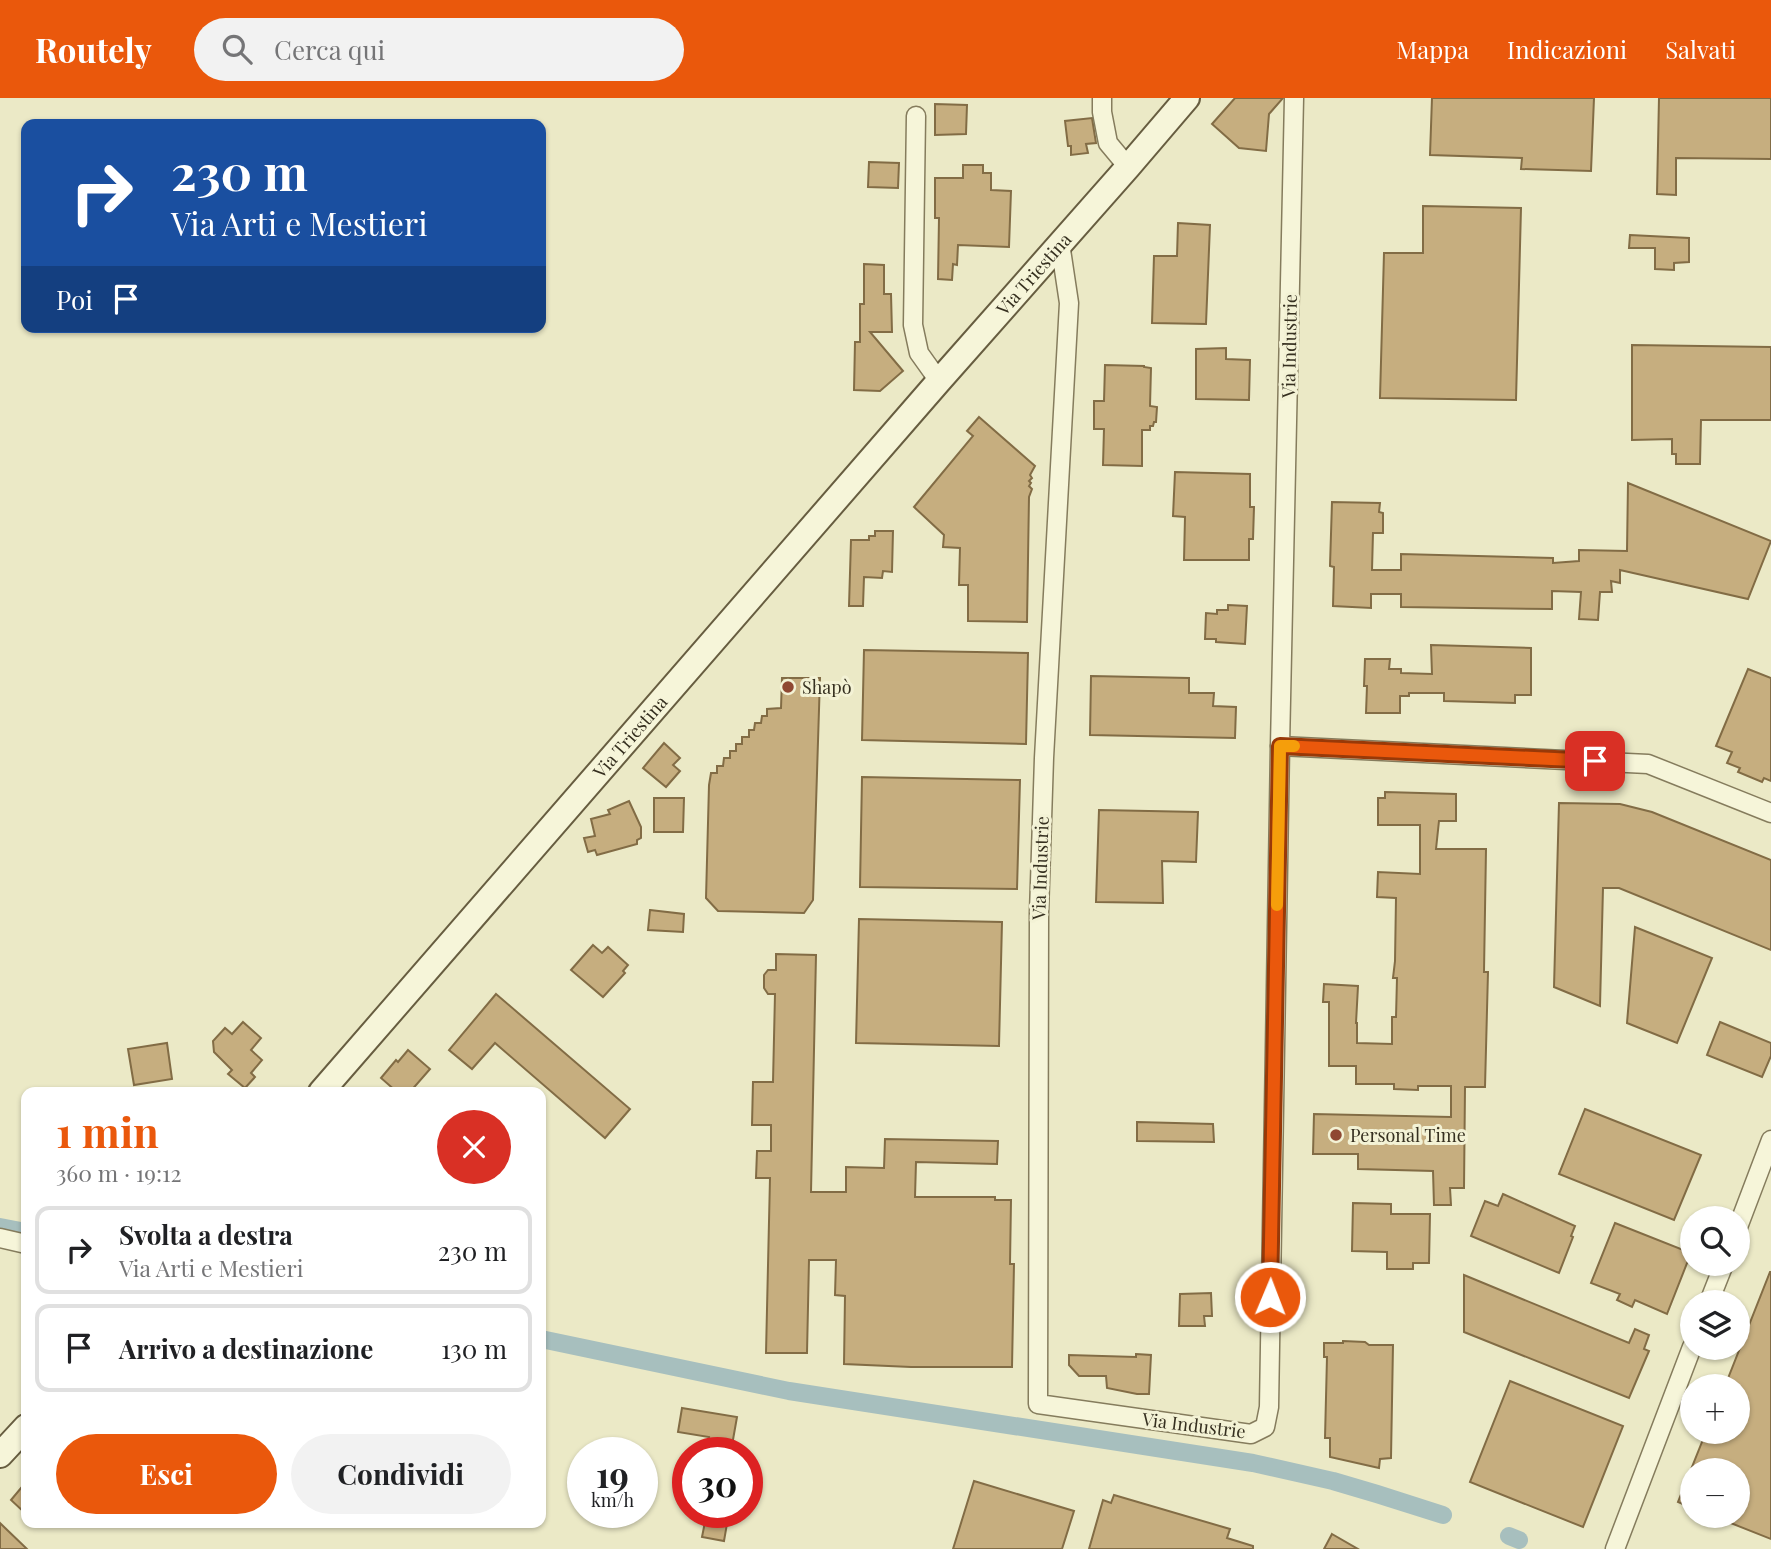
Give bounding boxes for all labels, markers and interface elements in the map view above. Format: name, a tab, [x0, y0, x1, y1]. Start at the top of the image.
search box	[194, 18, 684, 81]
text: Routely	[35, 27, 152, 71]
icon: search	[218, 30, 256, 68]
text: Cerca qui	[274, 32, 385, 67]
text: Mappa	[1397, 33, 1469, 65]
text: Indicazioni	[1507, 33, 1627, 65]
text: Salvati	[1665, 33, 1736, 65]
text: 230 m	[171, 138, 308, 203]
icon: right	[56, 147, 147, 238]
text: Via Arti e Mestieri	[171, 201, 428, 244]
street label: Via Triestina	[990, 228, 1076, 321]
icon: arrive	[107, 280, 145, 318]
text: Poi	[56, 282, 93, 317]
street label: Via Industrie	[1276, 294, 1302, 399]
place label: Shapò	[802, 675, 852, 699]
marker: Shapò	[780, 679, 796, 695]
street label: Via Triestina	[587, 690, 673, 784]
pin	[1565, 731, 1625, 791]
icon: arrive	[1576, 742, 1614, 780]
street label: Via Industrie	[1026, 816, 1054, 921]
text: 1 min	[56, 1103, 159, 1159]
button: close	[437, 1110, 511, 1184]
place label: Personal Time	[1350, 1123, 1466, 1147]
marker: Personal Time	[1328, 1127, 1344, 1143]
text: 360 m · 19:12	[56, 1157, 182, 1188]
map controls	[1680, 1206, 1750, 1528]
button: search	[1680, 1206, 1750, 1276]
text: Svolta a destra	[119, 1217, 293, 1252]
icon: right	[60, 1231, 98, 1269]
text: 230 m	[438, 1233, 507, 1268]
text: Via Arti e Mestieri	[119, 1252, 303, 1283]
position arrow	[1233, 1260, 1307, 1334]
button: layers	[1680, 1290, 1750, 1360]
icon: arrive	[60, 1329, 98, 1367]
text: Arrivo a destinazione	[119, 1331, 373, 1366]
text: 130 m	[441, 1331, 507, 1366]
button: +	[1680, 1374, 1750, 1444]
street label: Via Industrie	[1140, 1407, 1247, 1443]
button: Esci	[56, 1434, 277, 1514]
button: Condividi	[291, 1434, 511, 1514]
speed limit sign: 30	[672, 1437, 763, 1528]
text: 19	[596, 1450, 629, 1497]
button: −	[1680, 1458, 1750, 1528]
text: km/h	[591, 1488, 634, 1512]

